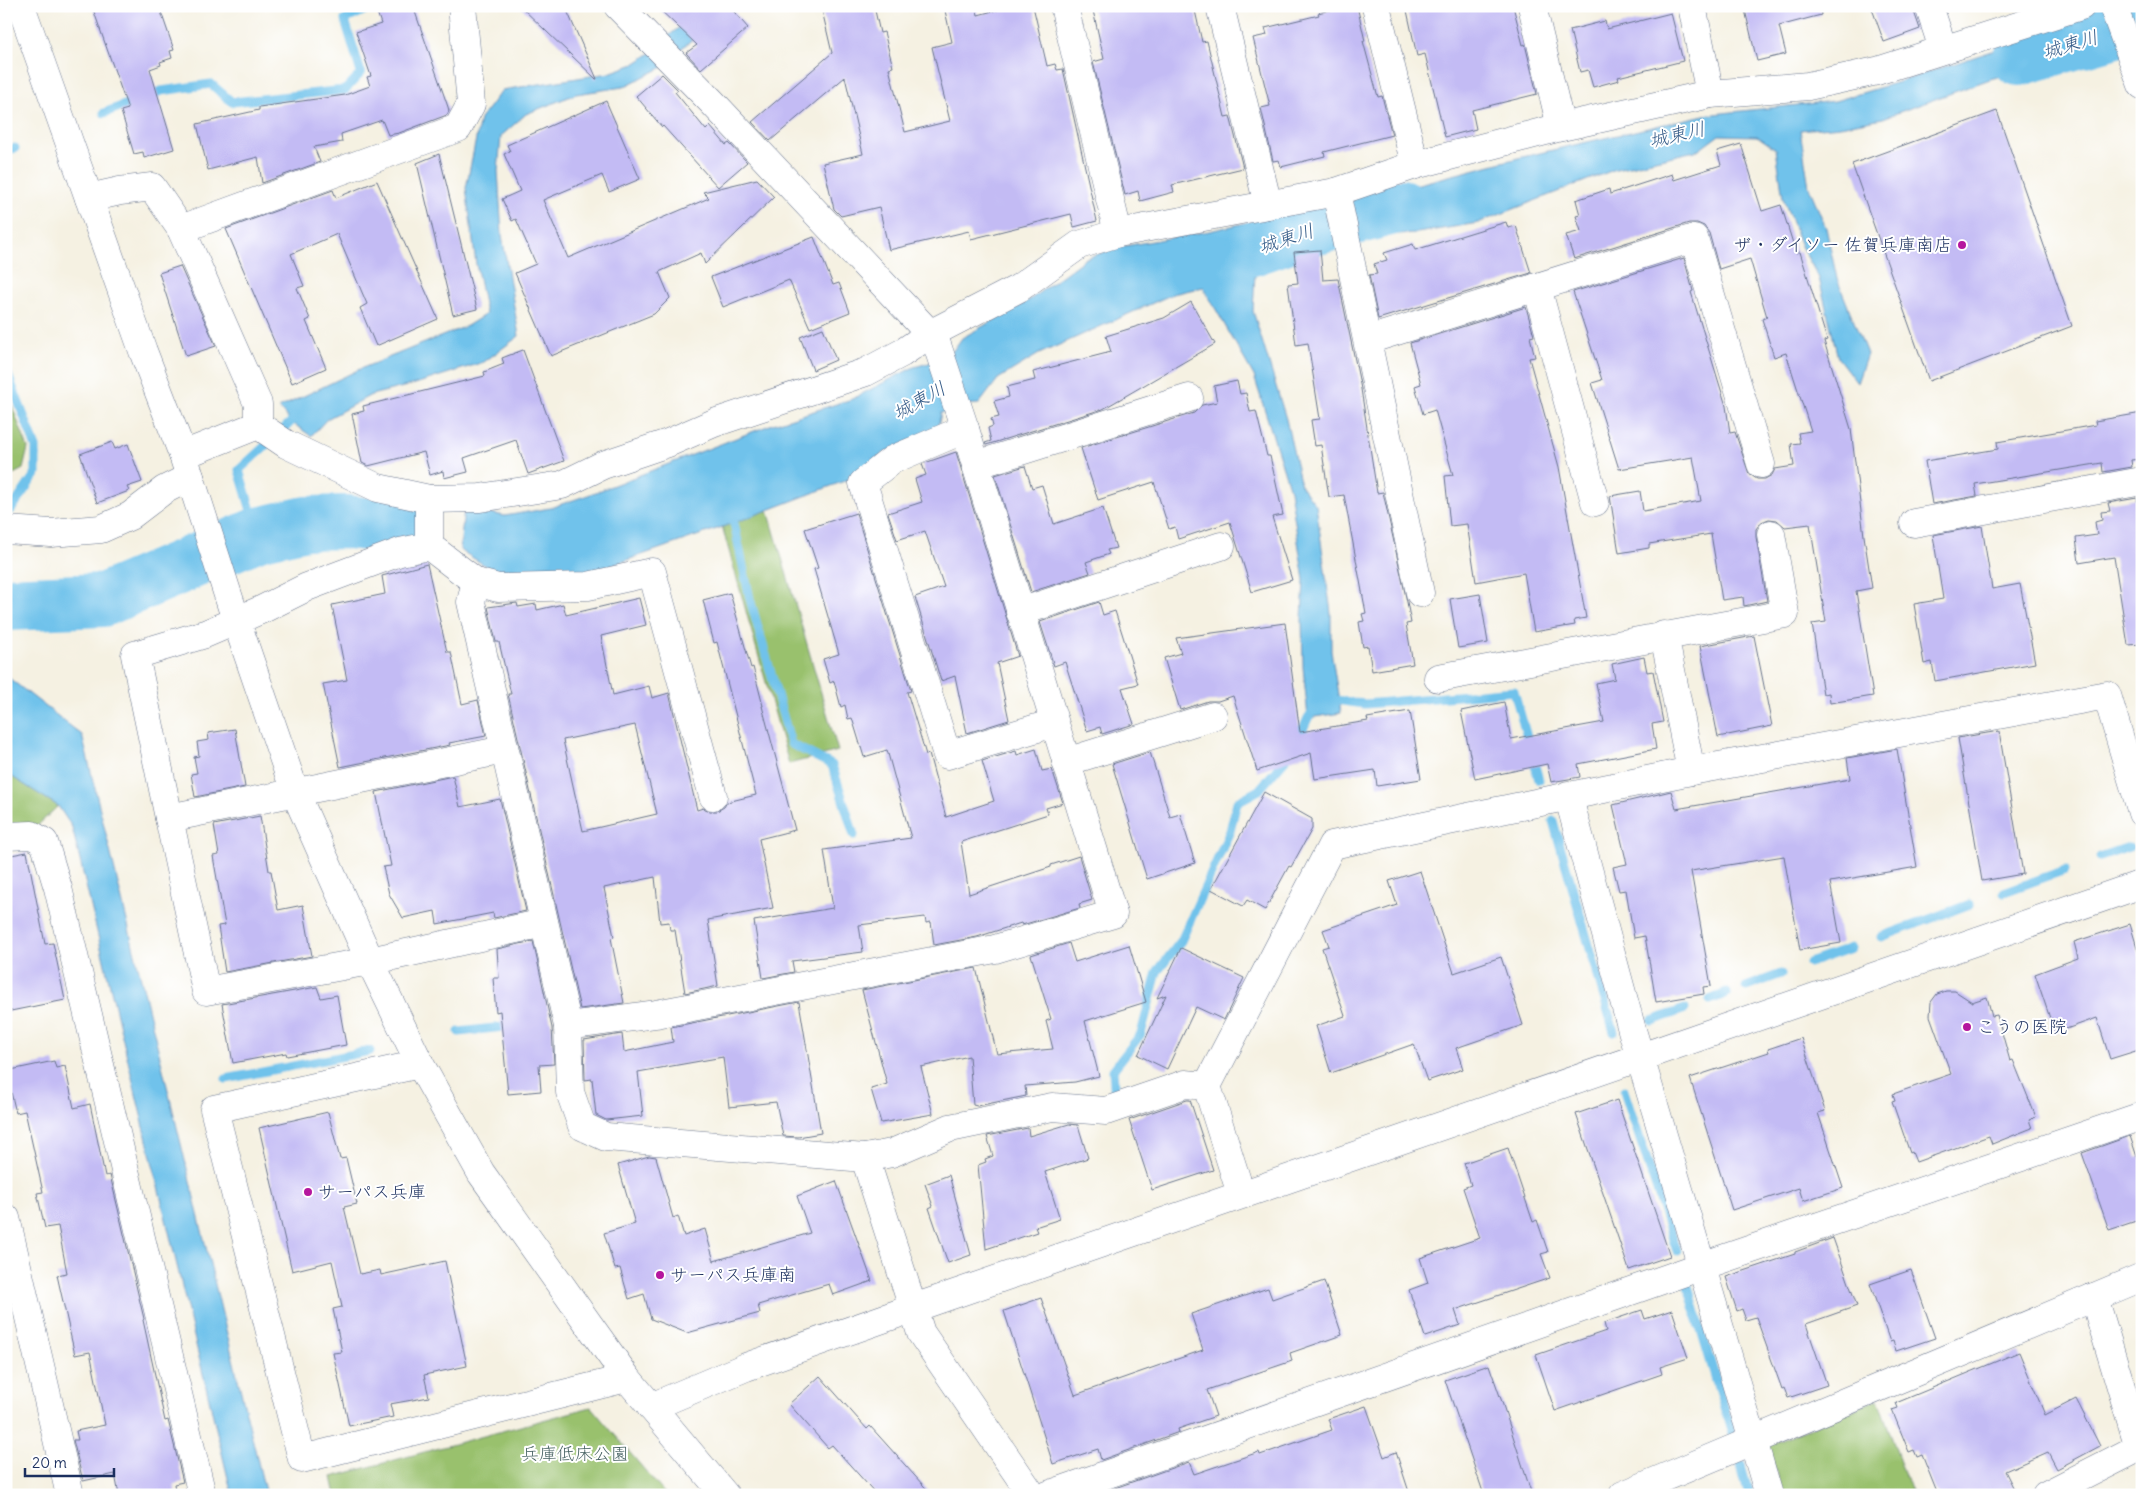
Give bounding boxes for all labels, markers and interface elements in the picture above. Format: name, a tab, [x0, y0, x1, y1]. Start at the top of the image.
water label: 城東川	[2039, 24, 2101, 64]
water label: 城東川	[1647, 116, 1707, 152]
water label: 城東川	[1255, 218, 1317, 258]
place label: ザ・ダイソー 佐賀兵庫南店	[1734, 233, 1952, 256]
marker: ザ・ダイソー 佐賀兵庫南店	[1956, 239, 1968, 251]
water label: 城東川	[888, 376, 950, 424]
place label: こうの医院	[1977, 1015, 2067, 1038]
marker: こうの医院	[1961, 1021, 1973, 1033]
place label: サーパス兵庫	[318, 1180, 426, 1203]
marker: サーパス兵庫	[302, 1186, 314, 1198]
place label: サーパス兵庫南	[670, 1263, 796, 1286]
marker: サーパス兵庫南	[654, 1269, 666, 1281]
park label: 兵庫低床公園	[521, 1442, 629, 1465]
scale bar	[25, 1446, 114, 1478]
text: 20 m	[32, 1453, 67, 1472]

